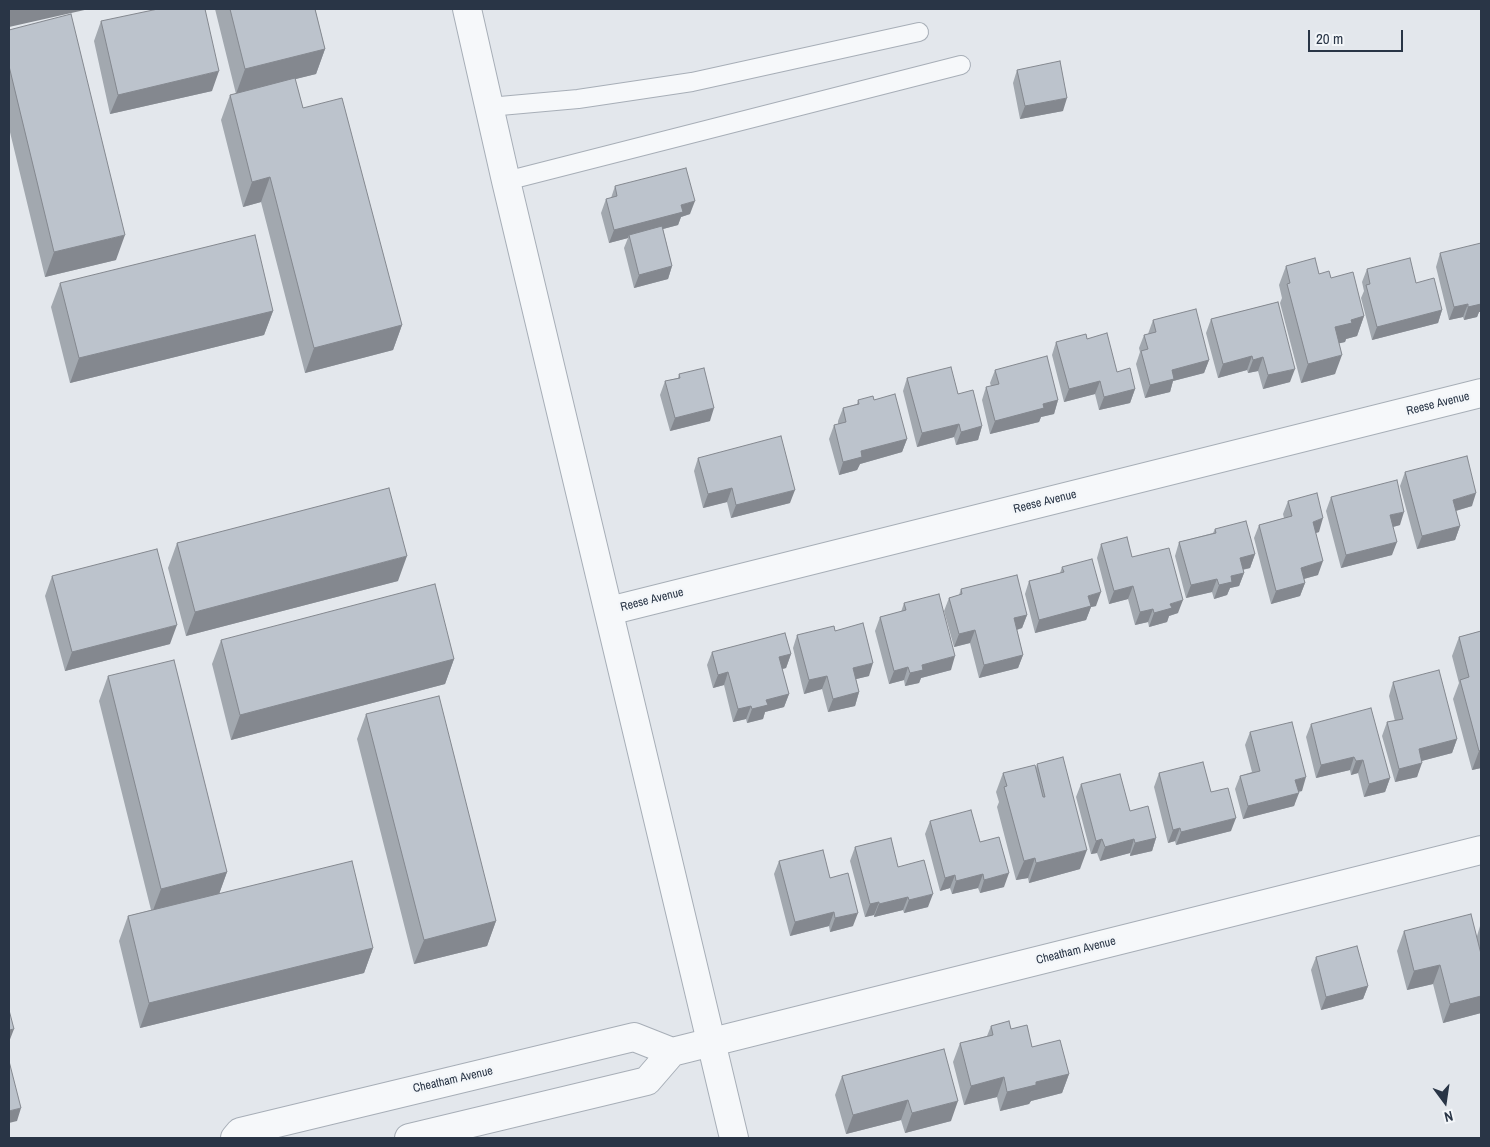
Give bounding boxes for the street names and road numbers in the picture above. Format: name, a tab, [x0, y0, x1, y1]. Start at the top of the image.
street label: Reese Avenue	[1405, 389, 1471, 419]
street label: Reese Avenue	[1012, 487, 1078, 517]
street label: Reese Avenue	[619, 585, 685, 615]
street label: Cheatham Avenue	[1035, 934, 1117, 968]
street label: Cheatham Avenue	[412, 1064, 494, 1096]

